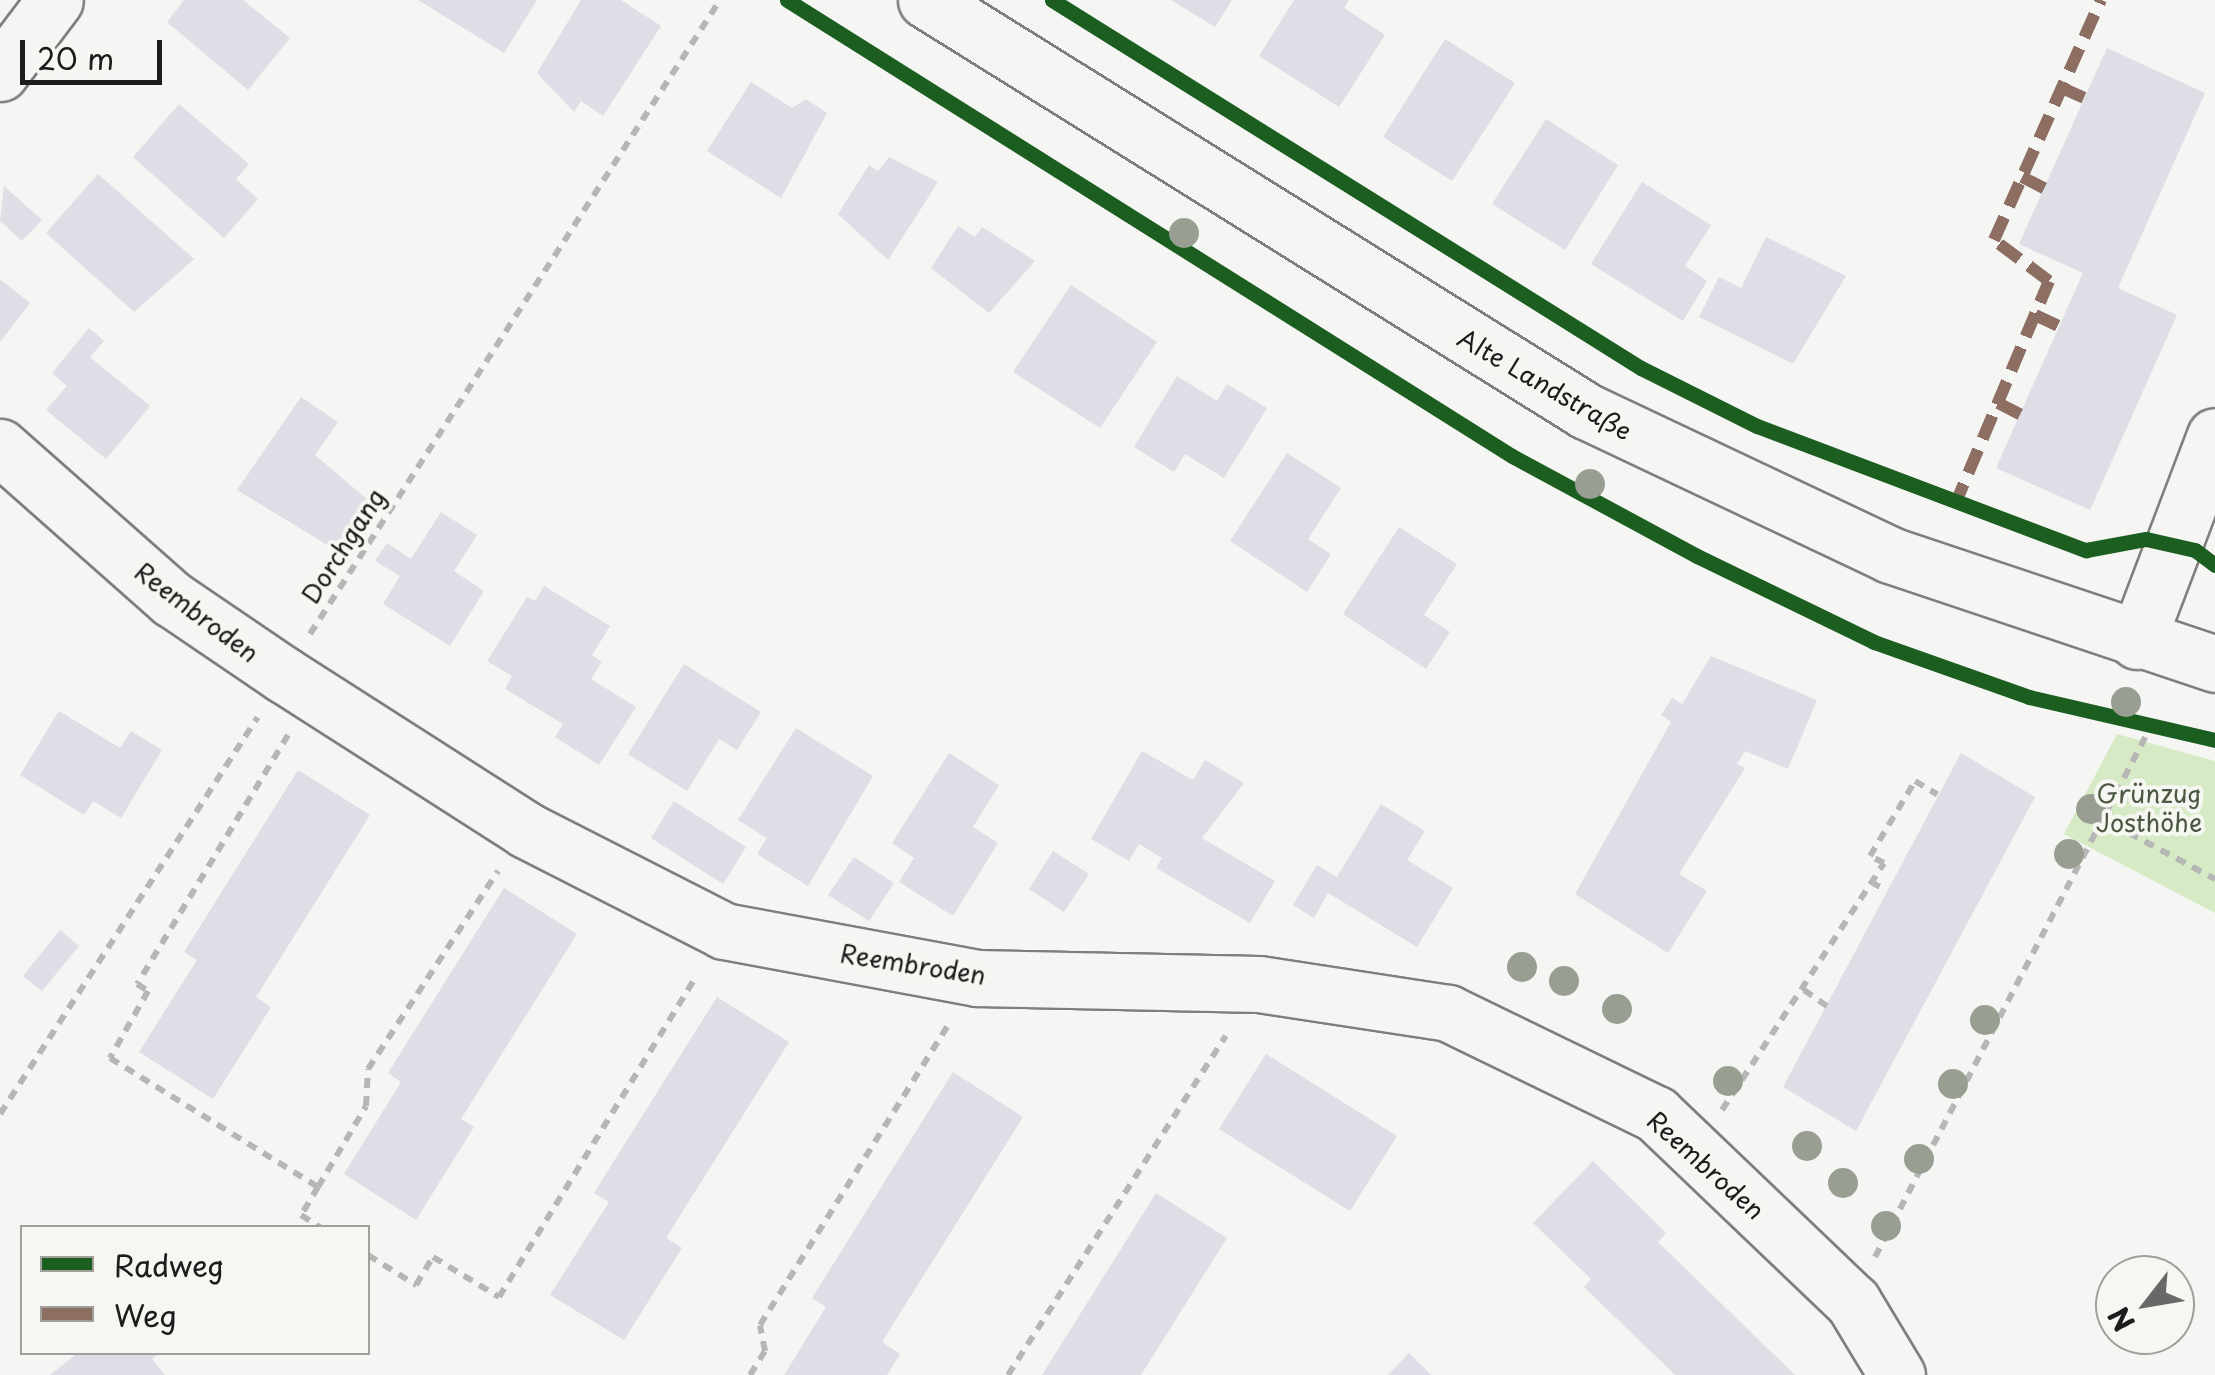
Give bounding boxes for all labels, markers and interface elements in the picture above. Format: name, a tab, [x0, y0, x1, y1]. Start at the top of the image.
scale bar	[25, 20, 168, 82]
text: 20 m	[37, 35, 114, 80]
street label: Alte Landstraße	[1452, 322, 1638, 446]
street label: Dorchgang	[295, 483, 391, 609]
street label: Reembroden	[129, 556, 265, 668]
park label: Grünzug Josthöhe	[2096, 779, 2202, 838]
street label: Reembroden	[838, 938, 988, 990]
street label: Reembroden	[1641, 1105, 1771, 1225]
legend	[20, 1225, 370, 1355]
text: Radweg	[114, 1242, 224, 1287]
north arrow	[2095, 1255, 2195, 1355]
text: Weg	[114, 1292, 177, 1337]
text: N	[2096, 1299, 2145, 1340]

